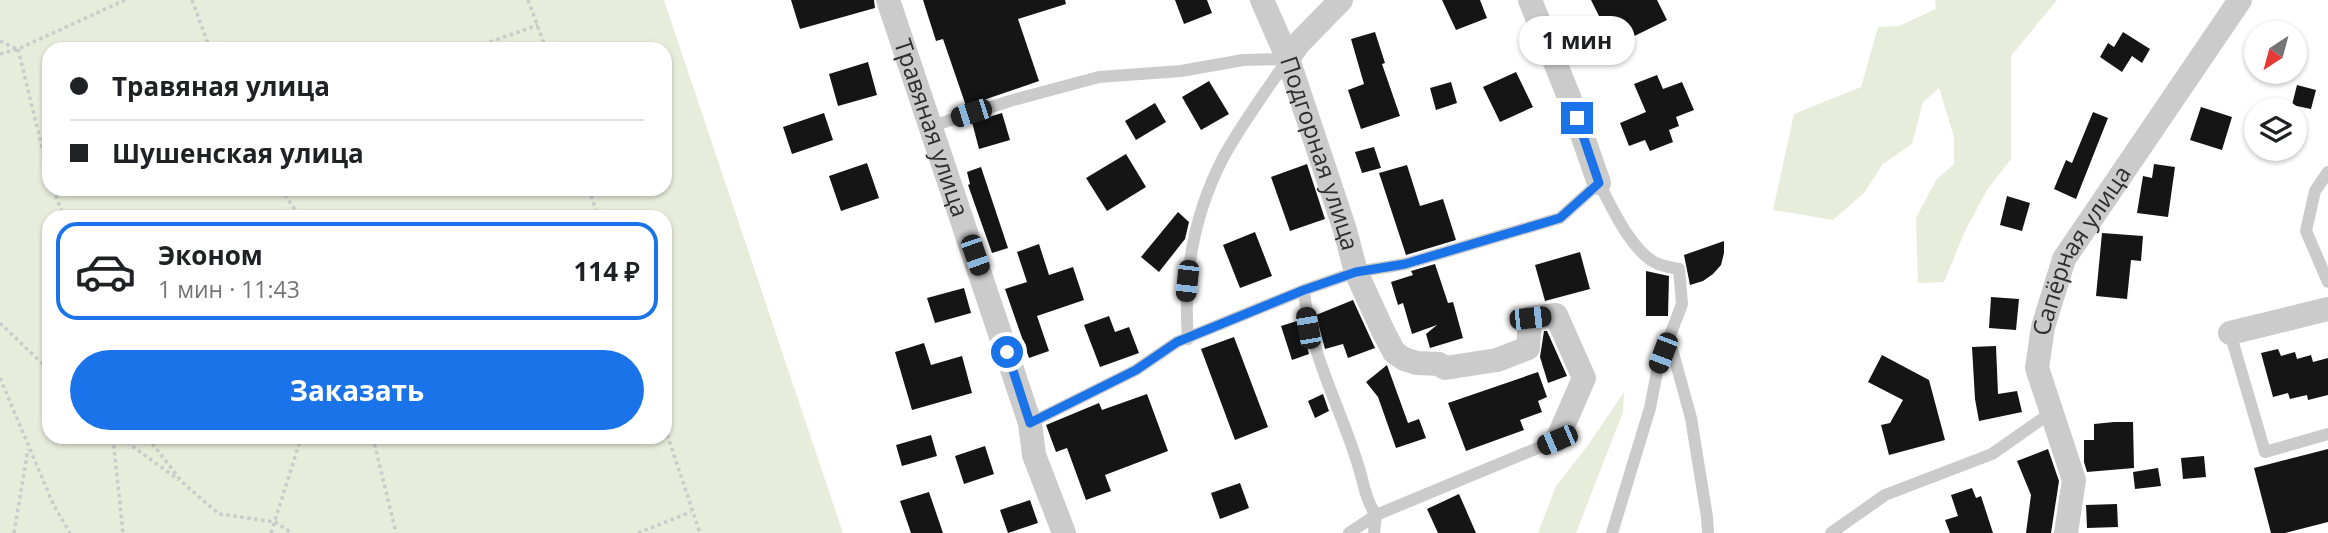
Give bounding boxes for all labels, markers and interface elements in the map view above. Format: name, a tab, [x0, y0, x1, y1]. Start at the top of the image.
callout: 1 мин	[1519, 17, 1635, 66]
north arrow	[2244, 21, 2306, 84]
map controls	[2244, 21, 2307, 161]
text: 1 мин	[1542, 24, 1612, 56]
street label: Травяная улица	[887, 34, 978, 221]
street label: Подгорная улица	[1273, 52, 1368, 254]
text: Травяная улица	[112, 68, 330, 104]
car	[948, 97, 995, 129]
button: layers	[2244, 98, 2307, 161]
route end	[1561, 102, 1593, 134]
text: Шушенская улица	[112, 135, 364, 171]
street label: Сапёрная улица	[2024, 158, 2138, 338]
car	[959, 232, 992, 278]
text: Эконом	[158, 237, 263, 273]
icon: car	[74, 240, 137, 303]
text: 114 ₽	[574, 253, 640, 289]
car	[1175, 259, 1200, 303]
text: 1 мин · 11:43	[158, 273, 300, 305]
car	[1295, 305, 1322, 351]
car	[1509, 305, 1552, 331]
car	[1646, 330, 1681, 376]
route start	[991, 336, 1023, 368]
button: Заказать	[70, 350, 644, 430]
car	[1534, 422, 1581, 458]

